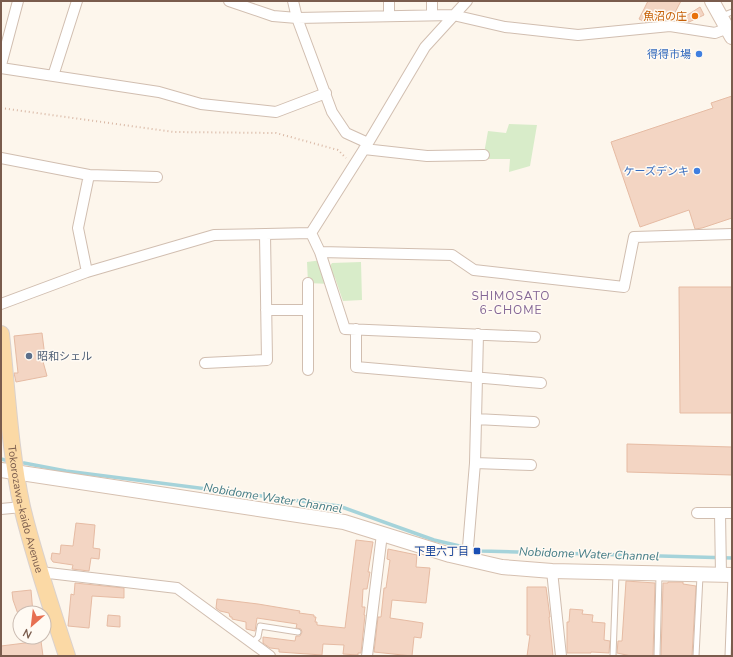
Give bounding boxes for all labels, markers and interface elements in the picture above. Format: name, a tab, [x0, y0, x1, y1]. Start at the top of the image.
place label: 魚沼の庄	[643, 9, 687, 24]
marker: 魚沼の庄	[690, 11, 700, 21]
place label: 得得市場	[647, 47, 691, 62]
marker: 得得市場	[694, 49, 704, 59]
place label: ケーズデンキ	[624, 164, 689, 179]
marker: ケーズデンキ	[692, 166, 702, 176]
district label: SHIMOSATO 6-CHOME	[471, 288, 551, 318]
place label: 昭和シェル	[37, 349, 92, 364]
marker: 昭和シェル	[24, 351, 34, 361]
street label: Tokorozawa-kaido Avenue	[4, 444, 47, 575]
water label: Nobidome Water Channel	[202, 479, 344, 517]
place label: 下里六丁目	[414, 544, 469, 559]
water label: Nobidome Water Channel	[519, 544, 660, 564]
marker: 下里六丁目	[472, 546, 482, 556]
north arrow	[12, 605, 52, 645]
text: N	[20, 625, 35, 642]

